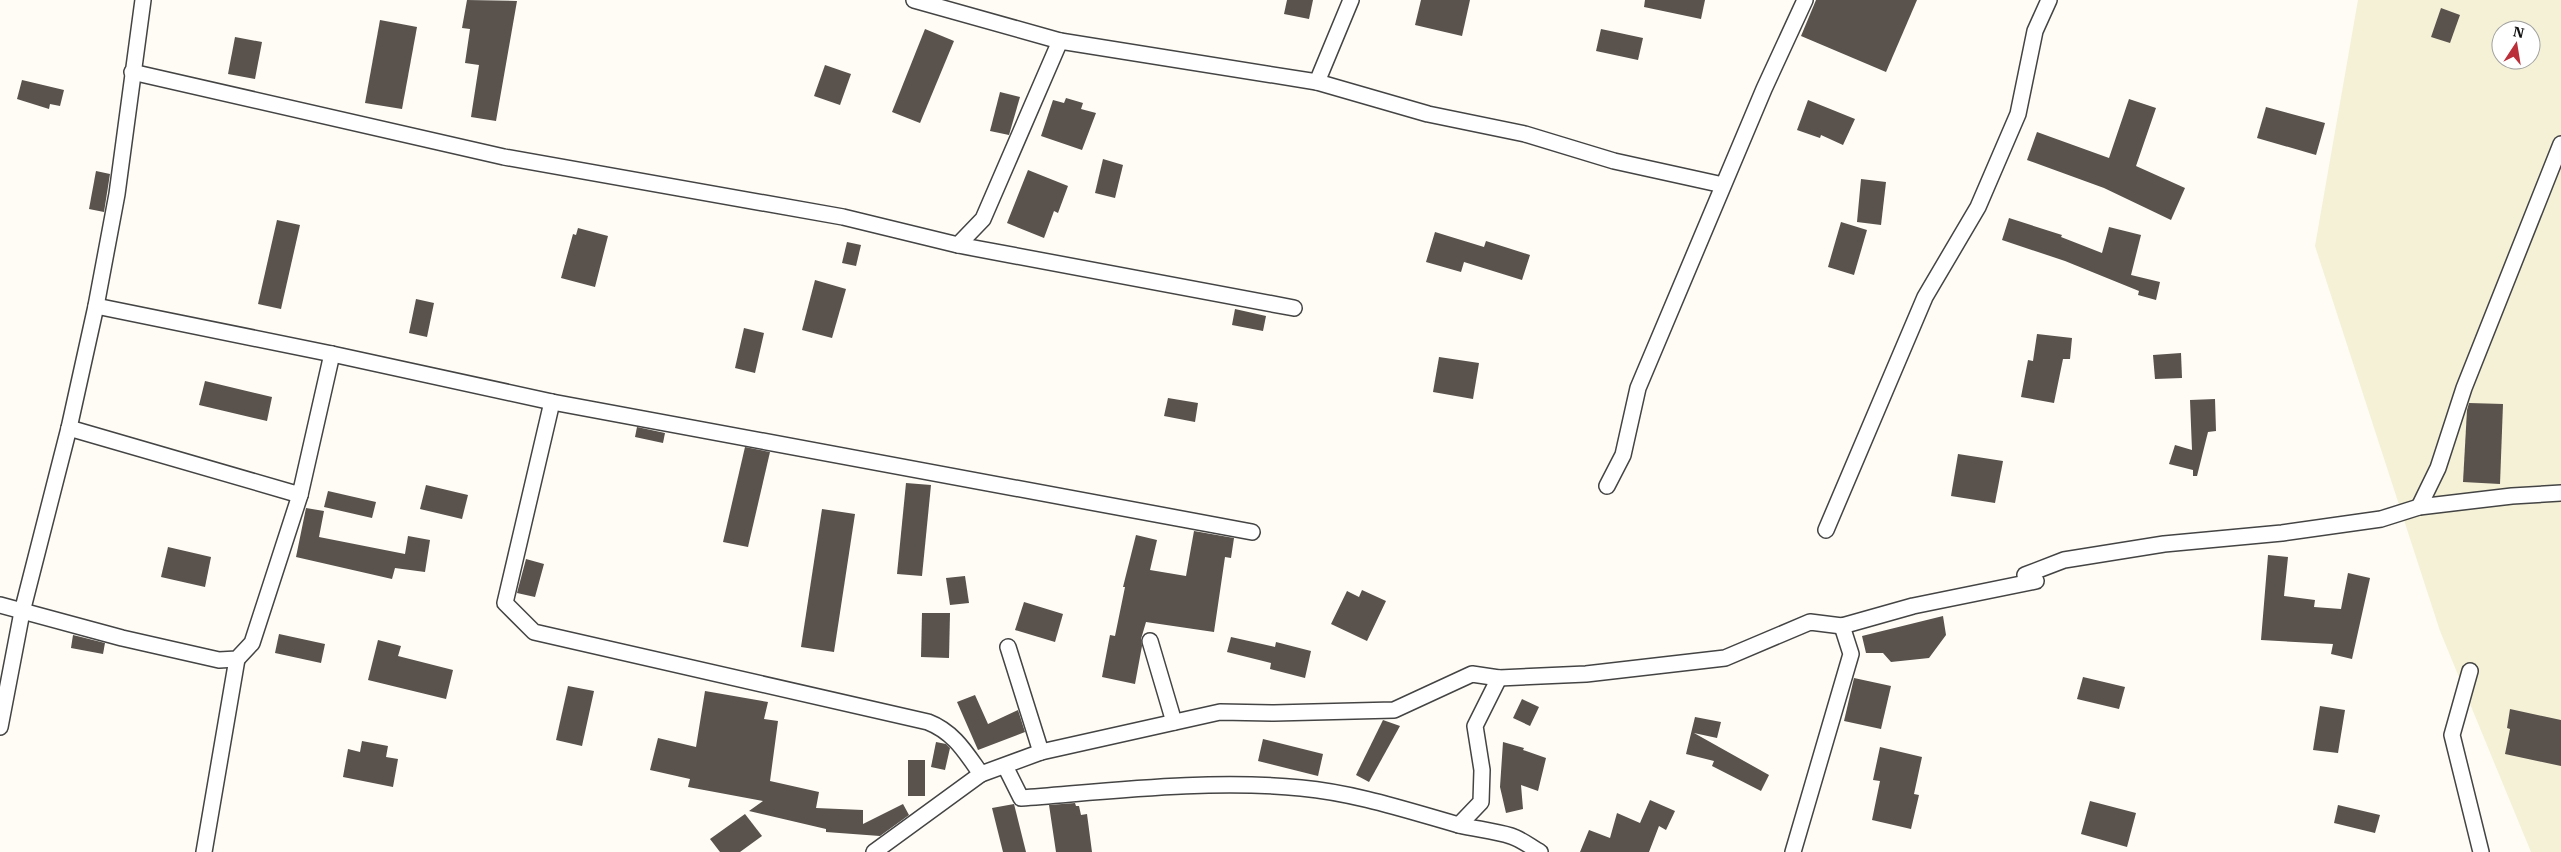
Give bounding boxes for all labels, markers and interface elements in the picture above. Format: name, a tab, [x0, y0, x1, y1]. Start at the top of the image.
north arrow	[2491, 20, 2541, 70]
text: N	[2511, 22, 2526, 42]

